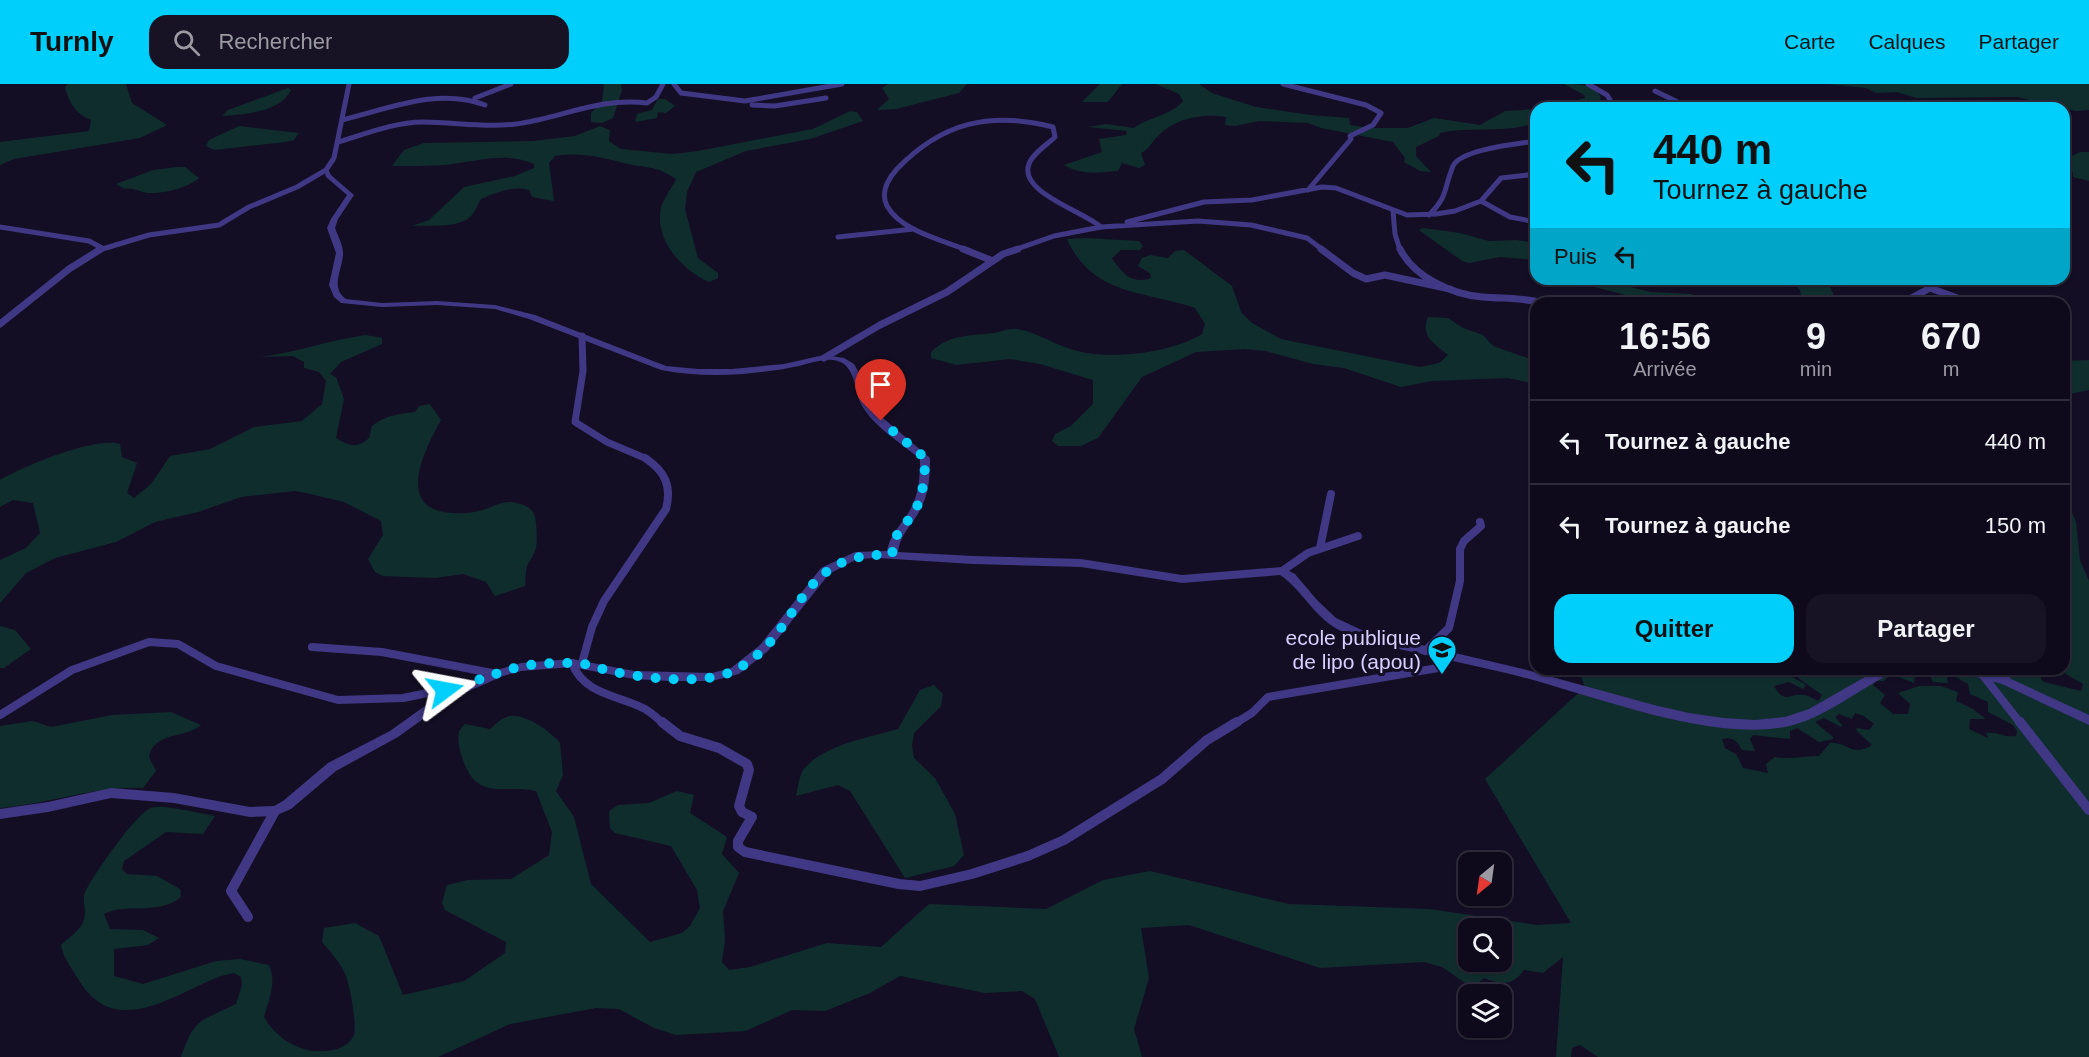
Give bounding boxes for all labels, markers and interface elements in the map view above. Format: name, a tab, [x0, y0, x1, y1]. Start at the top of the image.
search box	[149, 15, 569, 69]
text: Turnly	[30, 26, 113, 57]
icon: search	[170, 26, 203, 59]
text: Rechercher	[218, 29, 332, 54]
text: Carte	[1784, 30, 1835, 53]
text: Calques	[1868, 30, 1945, 53]
text: Partager	[1978, 30, 2059, 53]
icon: left	[1554, 126, 1632, 204]
text: 440 m	[1653, 126, 1772, 173]
text: Tournez à gauche	[1653, 175, 1868, 205]
icon: left	[1609, 240, 1642, 273]
text: Puis	[1554, 244, 1597, 269]
text: 16:56	[1619, 316, 1711, 357]
text: 9	[1806, 316, 1826, 357]
text: 670	[1921, 316, 1981, 357]
text: Arrivée	[1633, 358, 1697, 380]
text: min	[1800, 358, 1832, 380]
text: m	[1943, 358, 1959, 380]
pin	[855, 359, 906, 421]
icon: arrive	[864, 368, 897, 401]
icon: left	[1554, 426, 1587, 459]
text: Tournez à gauche	[1605, 429, 1790, 454]
text: 440 m	[1985, 429, 2046, 454]
icon: left	[1554, 510, 1587, 543]
text: Tournez à gauche	[1605, 513, 1790, 538]
text: 150 m	[1985, 513, 2046, 538]
button: Quitter	[1554, 594, 1794, 663]
button: Partager	[1806, 594, 2046, 663]
place label: ecole publique de lipo (apou)	[1286, 626, 1421, 673]
school or university icon: ecole publique de lipo (apou)	[1426, 634, 1458, 676]
position arrow	[413, 658, 477, 722]
north arrow	[1458, 852, 1512, 906]
map controls	[1458, 852, 1512, 1038]
button: search	[1458, 918, 1512, 972]
button: layers	[1458, 984, 1512, 1038]

